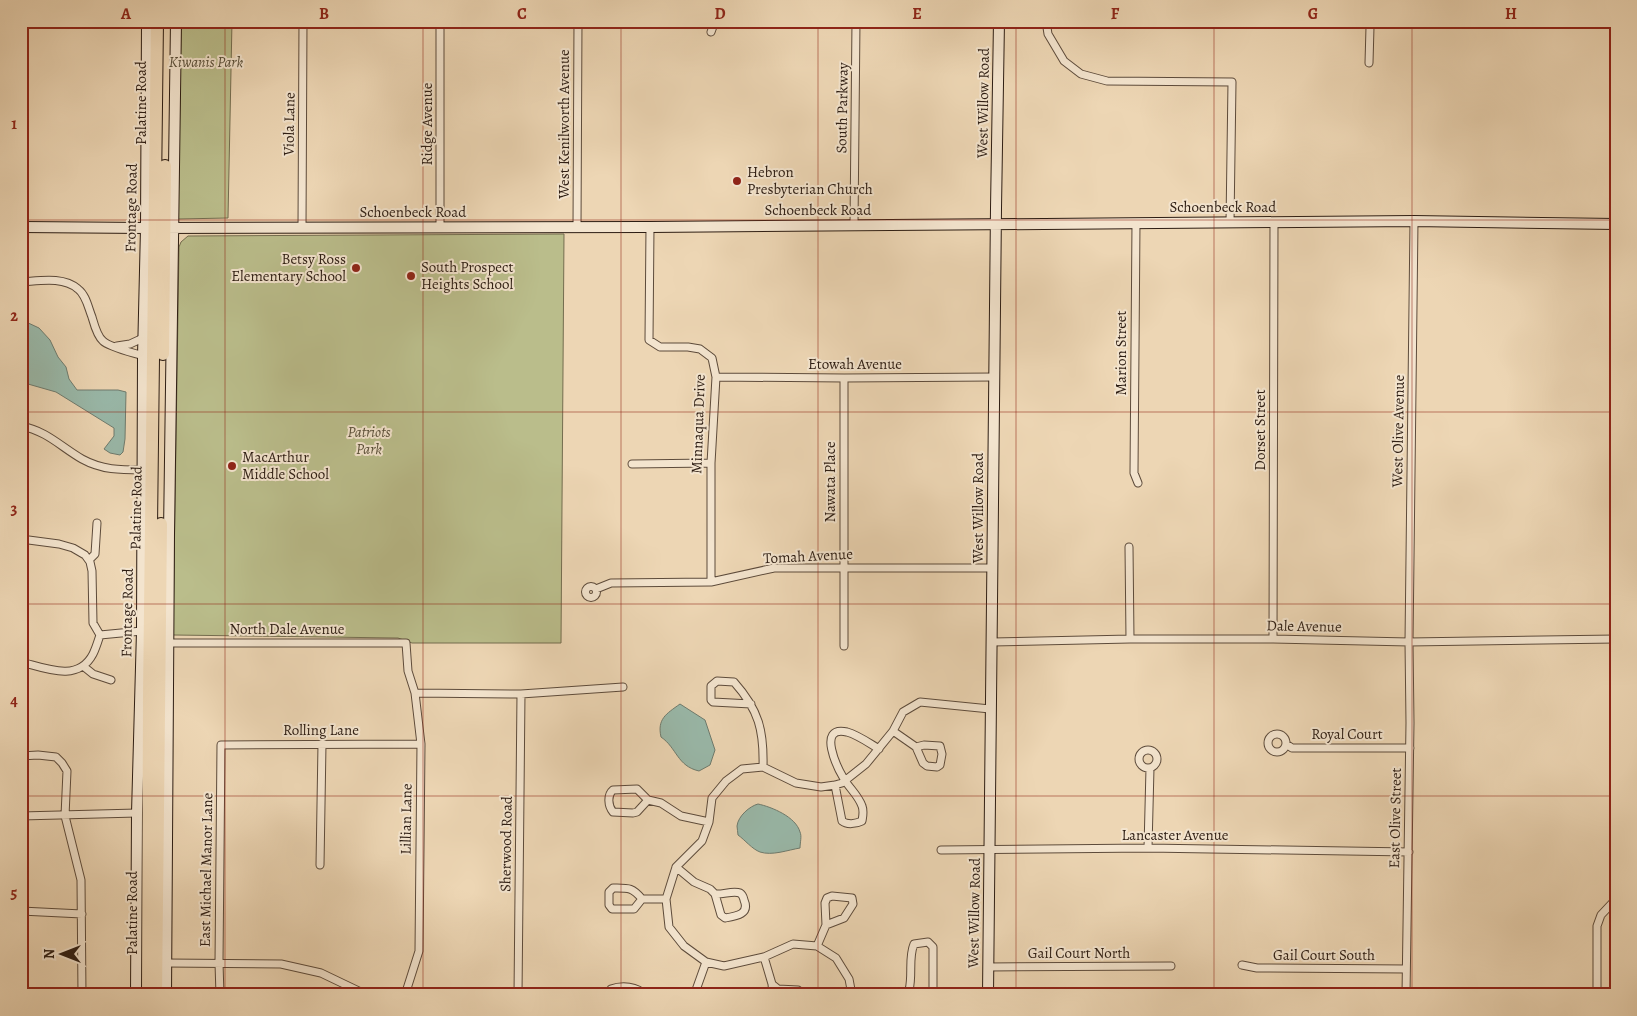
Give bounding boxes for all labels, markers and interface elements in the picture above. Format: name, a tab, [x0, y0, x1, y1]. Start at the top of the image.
text: A	[120, 3, 132, 25]
text: B	[319, 3, 329, 25]
text: C	[517, 3, 527, 25]
text: D	[714, 3, 726, 25]
text: E	[912, 3, 922, 25]
text: F	[1111, 3, 1120, 25]
text: G	[1308, 3, 1318, 25]
text: H	[1505, 3, 1517, 25]
street label: West Willow Road	[972, 47, 994, 159]
street label: West Kenilworth Avenue	[554, 49, 574, 200]
park label: Kiwanis Park	[169, 52, 243, 72]
street label: Palatine Road	[131, 60, 151, 145]
street label: South Parkway	[831, 62, 853, 154]
street label: Ridge Avenue	[417, 82, 437, 166]
street label: Viola Lane	[278, 92, 300, 157]
text: 1	[11, 113, 17, 135]
street label: Frontage Road	[120, 162, 142, 253]
place label: Hebron Presbyterian Church	[747, 162, 873, 199]
marker: Hebron Presbyterian Church	[731, 175, 743, 187]
street label: Schoenbeck Road	[1170, 197, 1277, 217]
street label: Schoenbeck Road	[765, 200, 872, 220]
street label: Schoenbeck Road	[360, 202, 467, 222]
place label: Betsy Ross Elementary School	[231, 249, 346, 286]
place label: South Prospect Heights School	[421, 257, 513, 294]
marker: Betsy Ross Elementary School	[350, 262, 362, 274]
marker: South Prospect Heights School	[405, 270, 417, 282]
text: 2	[10, 305, 18, 327]
street label: Marion Street	[1111, 310, 1131, 396]
street label: Etowah Avenue	[808, 354, 902, 374]
street label: Minnaqua Drive	[686, 374, 710, 474]
street label: West Olive Avenue	[1387, 374, 1409, 488]
street label: Dorset Street	[1250, 389, 1270, 471]
park label: Patriots Park	[347, 422, 391, 459]
street label: Nawata Place	[820, 441, 840, 523]
place label: MacArthur Middle School	[242, 447, 329, 484]
street label: West Willow Road	[968, 452, 988, 564]
marker: MacArthur Middle School	[226, 460, 238, 472]
street label: Palatine Road	[125, 465, 147, 550]
text: 3	[11, 498, 18, 520]
street label: Tomah Avenue	[763, 544, 854, 568]
street label: Frontage Road	[116, 567, 138, 658]
street label: Dale Avenue	[1266, 615, 1342, 637]
street label: North Dale Avenue	[229, 619, 345, 639]
text: 4	[10, 690, 18, 712]
street label: Rolling Lane	[283, 720, 359, 740]
street label: Royal Court	[1311, 724, 1383, 744]
street label: East Olive Street	[1384, 767, 1406, 869]
street label: Lillian Lane	[395, 783, 417, 855]
street label: East Michael Manor Lane	[195, 792, 217, 947]
street label: Sherwood Road	[495, 795, 517, 892]
street label: Lancaster Avenue	[1121, 825, 1229, 845]
street label: West Willow Road	[963, 857, 985, 969]
street label: Palatine Road	[122, 870, 142, 955]
text: 5	[11, 882, 18, 904]
north arrow	[38, 928, 88, 978]
street label: Gail Court North	[1028, 943, 1130, 963]
street label: Gail Court South	[1273, 945, 1375, 965]
text: N	[40, 949, 59, 959]

